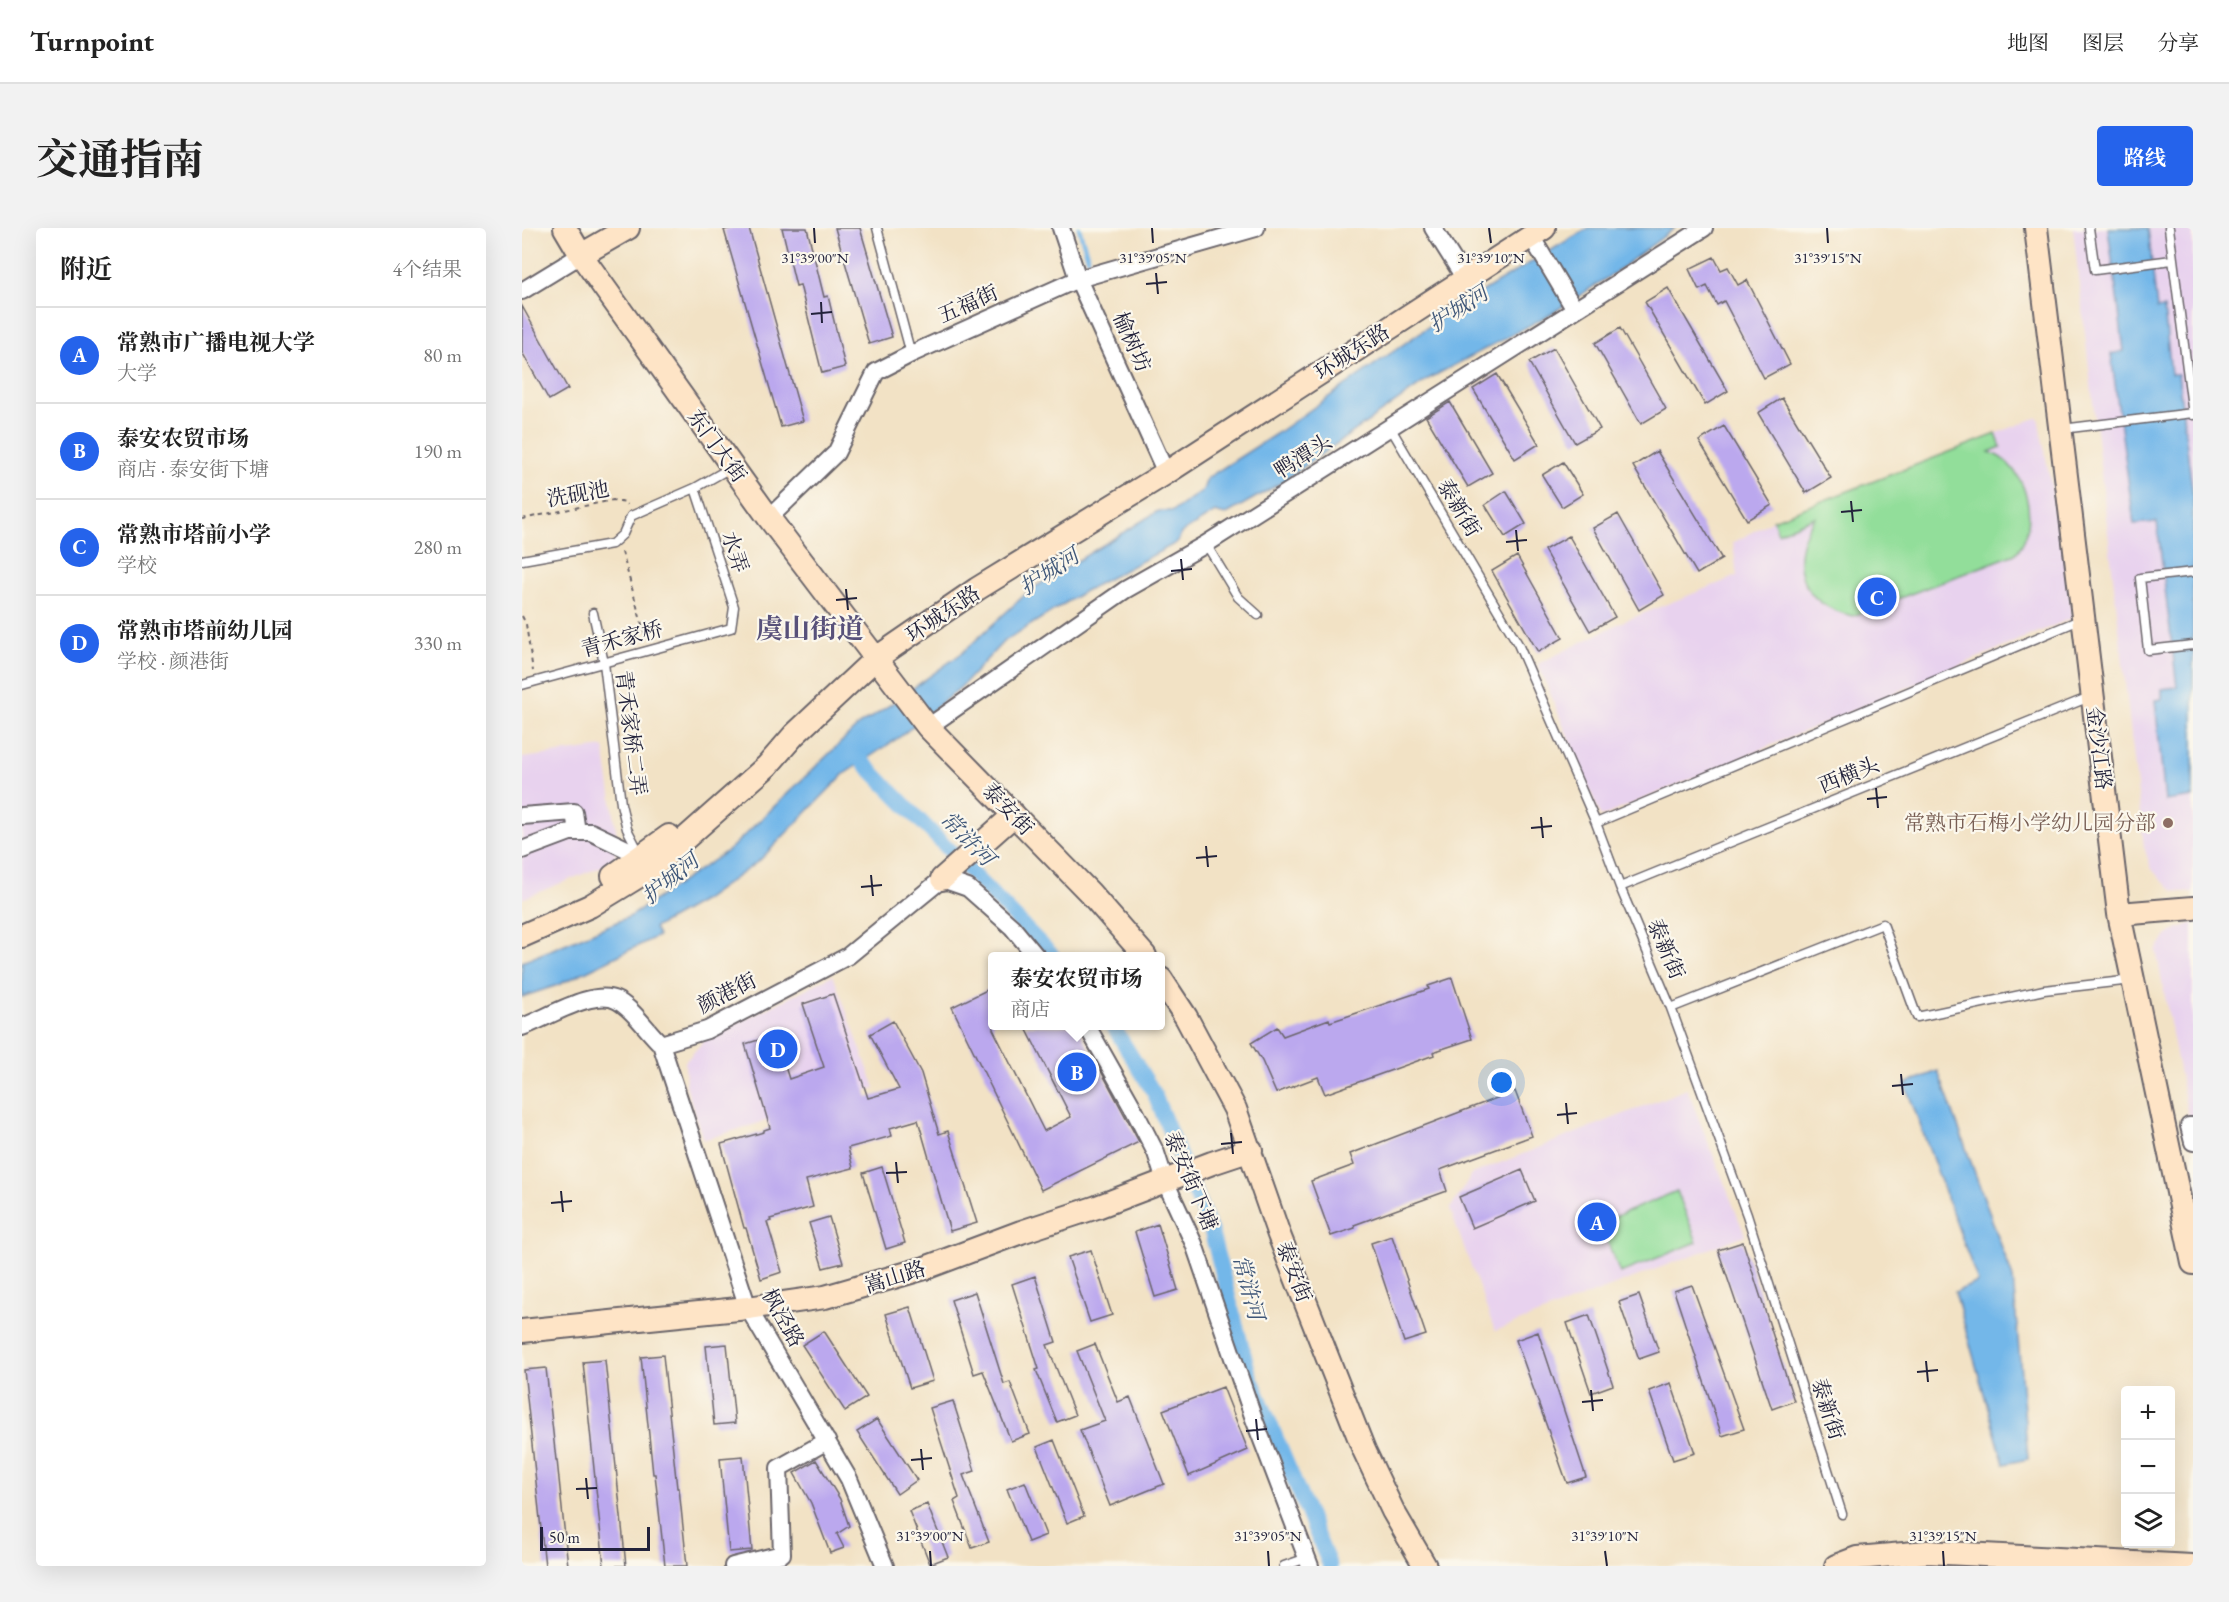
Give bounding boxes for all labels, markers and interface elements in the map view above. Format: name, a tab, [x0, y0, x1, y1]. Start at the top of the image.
text: Turnpoint	[30, 23, 154, 59]
text: 地图	[2007, 29, 2049, 56]
text: 图层	[2082, 29, 2124, 56]
text: 分享	[2157, 29, 2199, 56]
button: 路线	[2097, 126, 2193, 186]
text: 交通指南	[36, 132, 204, 187]
text: 31°39'00"N	[781, 248, 849, 267]
text: 31°39'05"N	[1119, 248, 1187, 267]
text: 31°39'10"N	[1457, 248, 1525, 267]
text: 31°39'15"N	[1794, 248, 1862, 267]
text: 附近	[60, 252, 112, 286]
text: 4个结果	[392, 256, 462, 282]
water label: 护城河	[1423, 276, 1497, 339]
street label: 五福街	[934, 278, 1002, 329]
street label: 榆树坊	[1107, 308, 1158, 376]
street label: 环城东路	[1309, 317, 1394, 386]
text: 常熟市广播电视大学	[117, 328, 315, 357]
text: A	[72, 342, 87, 368]
text: 80 m	[423, 342, 462, 368]
text: 大学	[117, 360, 157, 386]
street label: 东门大街	[682, 404, 753, 488]
text: 泰安农贸市场	[117, 424, 249, 453]
street label: 鸭潭头	[1269, 427, 1337, 484]
text: B	[73, 438, 86, 464]
text: 190 m	[414, 438, 462, 464]
text: 商店 · 泰安街下塘	[117, 456, 269, 482]
street label: 泰新街	[1432, 474, 1487, 542]
street label: 洗砚池	[545, 475, 611, 512]
text: 常熟市塔前小学	[117, 520, 271, 549]
street label: 水弄	[716, 528, 755, 576]
text: C	[72, 534, 87, 560]
text: 280 m	[414, 534, 462, 560]
water label: 护城河	[1014, 539, 1088, 602]
text: 学校	[117, 552, 157, 578]
pin: C	[1858, 574, 1896, 620]
street label: 环城东路	[900, 579, 985, 648]
district label: 虞山街道	[756, 611, 864, 646]
street label: 青禾家桥	[578, 615, 666, 662]
text: 常熟市塔前幼儿园	[117, 616, 293, 645]
text: D	[72, 630, 87, 656]
text: 330 m	[414, 630, 462, 656]
text: 学校 · 颜港街	[117, 648, 229, 674]
street label: 青禾家桥二弄	[610, 669, 653, 797]
street label: 金沙江路	[2081, 705, 2118, 791]
street label: 西横头	[1815, 750, 1883, 799]
street label: 泰安街	[977, 777, 1040, 841]
water label: 常浒河	[934, 805, 1004, 875]
place label: 常熟市石梅小学幼儿园分部	[1904, 809, 2156, 836]
marker: 常熟市石梅小学幼儿园分部	[2161, 816, 2175, 830]
water label: 护城河	[636, 844, 708, 910]
street label: 泰新街	[1642, 915, 1691, 983]
popup	[988, 952, 1165, 1030]
text: 泰安农贸市场	[1010, 964, 1143, 993]
street label: 颜港街	[693, 966, 761, 1019]
text: 商店	[1010, 996, 1050, 1022]
pin: D	[758, 1026, 798, 1072]
pin: B	[1058, 1050, 1096, 1094]
your location	[1487, 1068, 1516, 1097]
street label: 泰安街下塘	[1159, 1127, 1224, 1234]
pin: A	[1578, 1200, 1616, 1244]
street label: 泰安街	[1271, 1238, 1318, 1306]
water label: 常浒河	[1226, 1251, 1272, 1327]
street label: 嵩山路	[861, 1254, 929, 1299]
street label: 枫泾路	[756, 1284, 811, 1352]
street label: 泰新街	[1806, 1375, 1851, 1443]
map controls	[2121, 1386, 2175, 1548]
button: +	[2121, 1386, 2175, 1440]
button: −	[2121, 1440, 2175, 1494]
button: layers	[2121, 1494, 2175, 1548]
scale bar	[540, 1524, 650, 1552]
text: 31°39'00"N	[896, 1526, 964, 1545]
text: 31°39'05"N	[1234, 1526, 1302, 1545]
text: 31°39'10"N	[1571, 1526, 1639, 1545]
text: 31°39'15"N	[1909, 1526, 1977, 1545]
text: 50 m	[549, 1527, 580, 1548]

